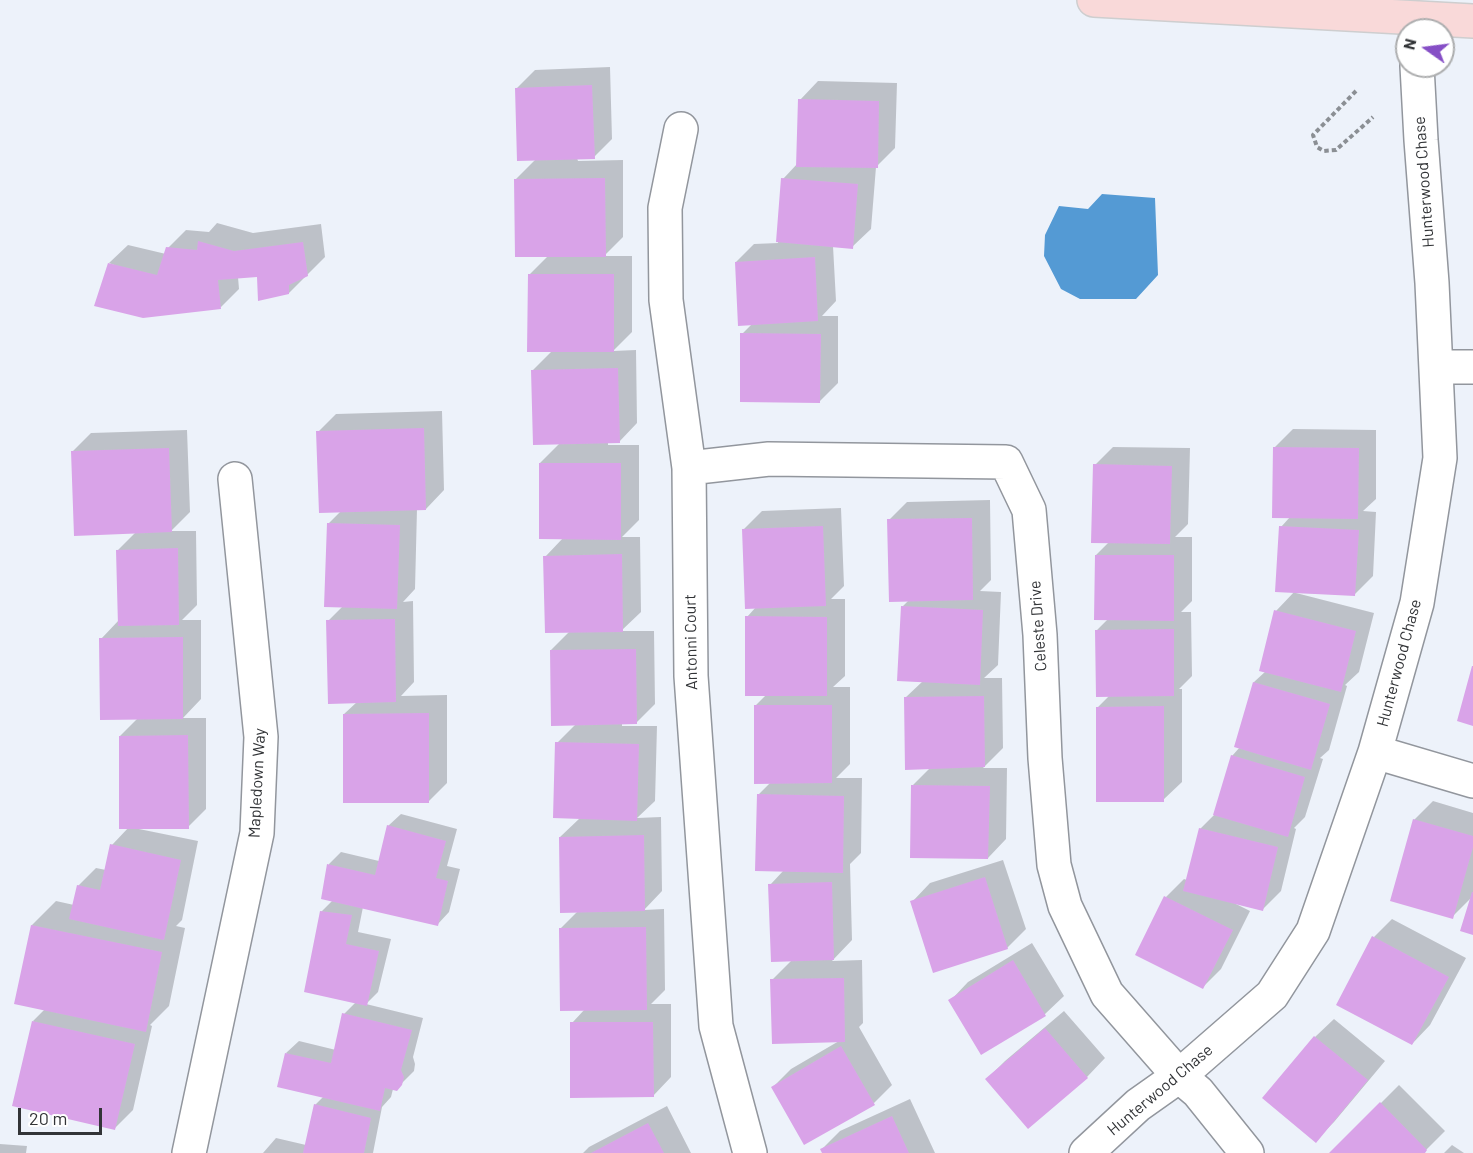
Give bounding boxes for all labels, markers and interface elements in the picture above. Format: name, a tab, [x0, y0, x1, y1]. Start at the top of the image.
north arrow	[1395, 18, 1455, 78]
text: N	[1398, 37, 1419, 51]
street label: Hunterwood Chase	[1410, 116, 1438, 248]
street label: Celeste Drive	[1025, 580, 1051, 672]
street label: Antonni Court	[681, 594, 701, 690]
street label: Hunterwood Chase	[1373, 597, 1425, 729]
street label: Mapledown Way	[245, 728, 269, 838]
street label: Hunterwood Chase	[1103, 1040, 1217, 1140]
scale bar	[21, 1096, 105, 1134]
text: 20 m	[29, 1107, 67, 1129]

